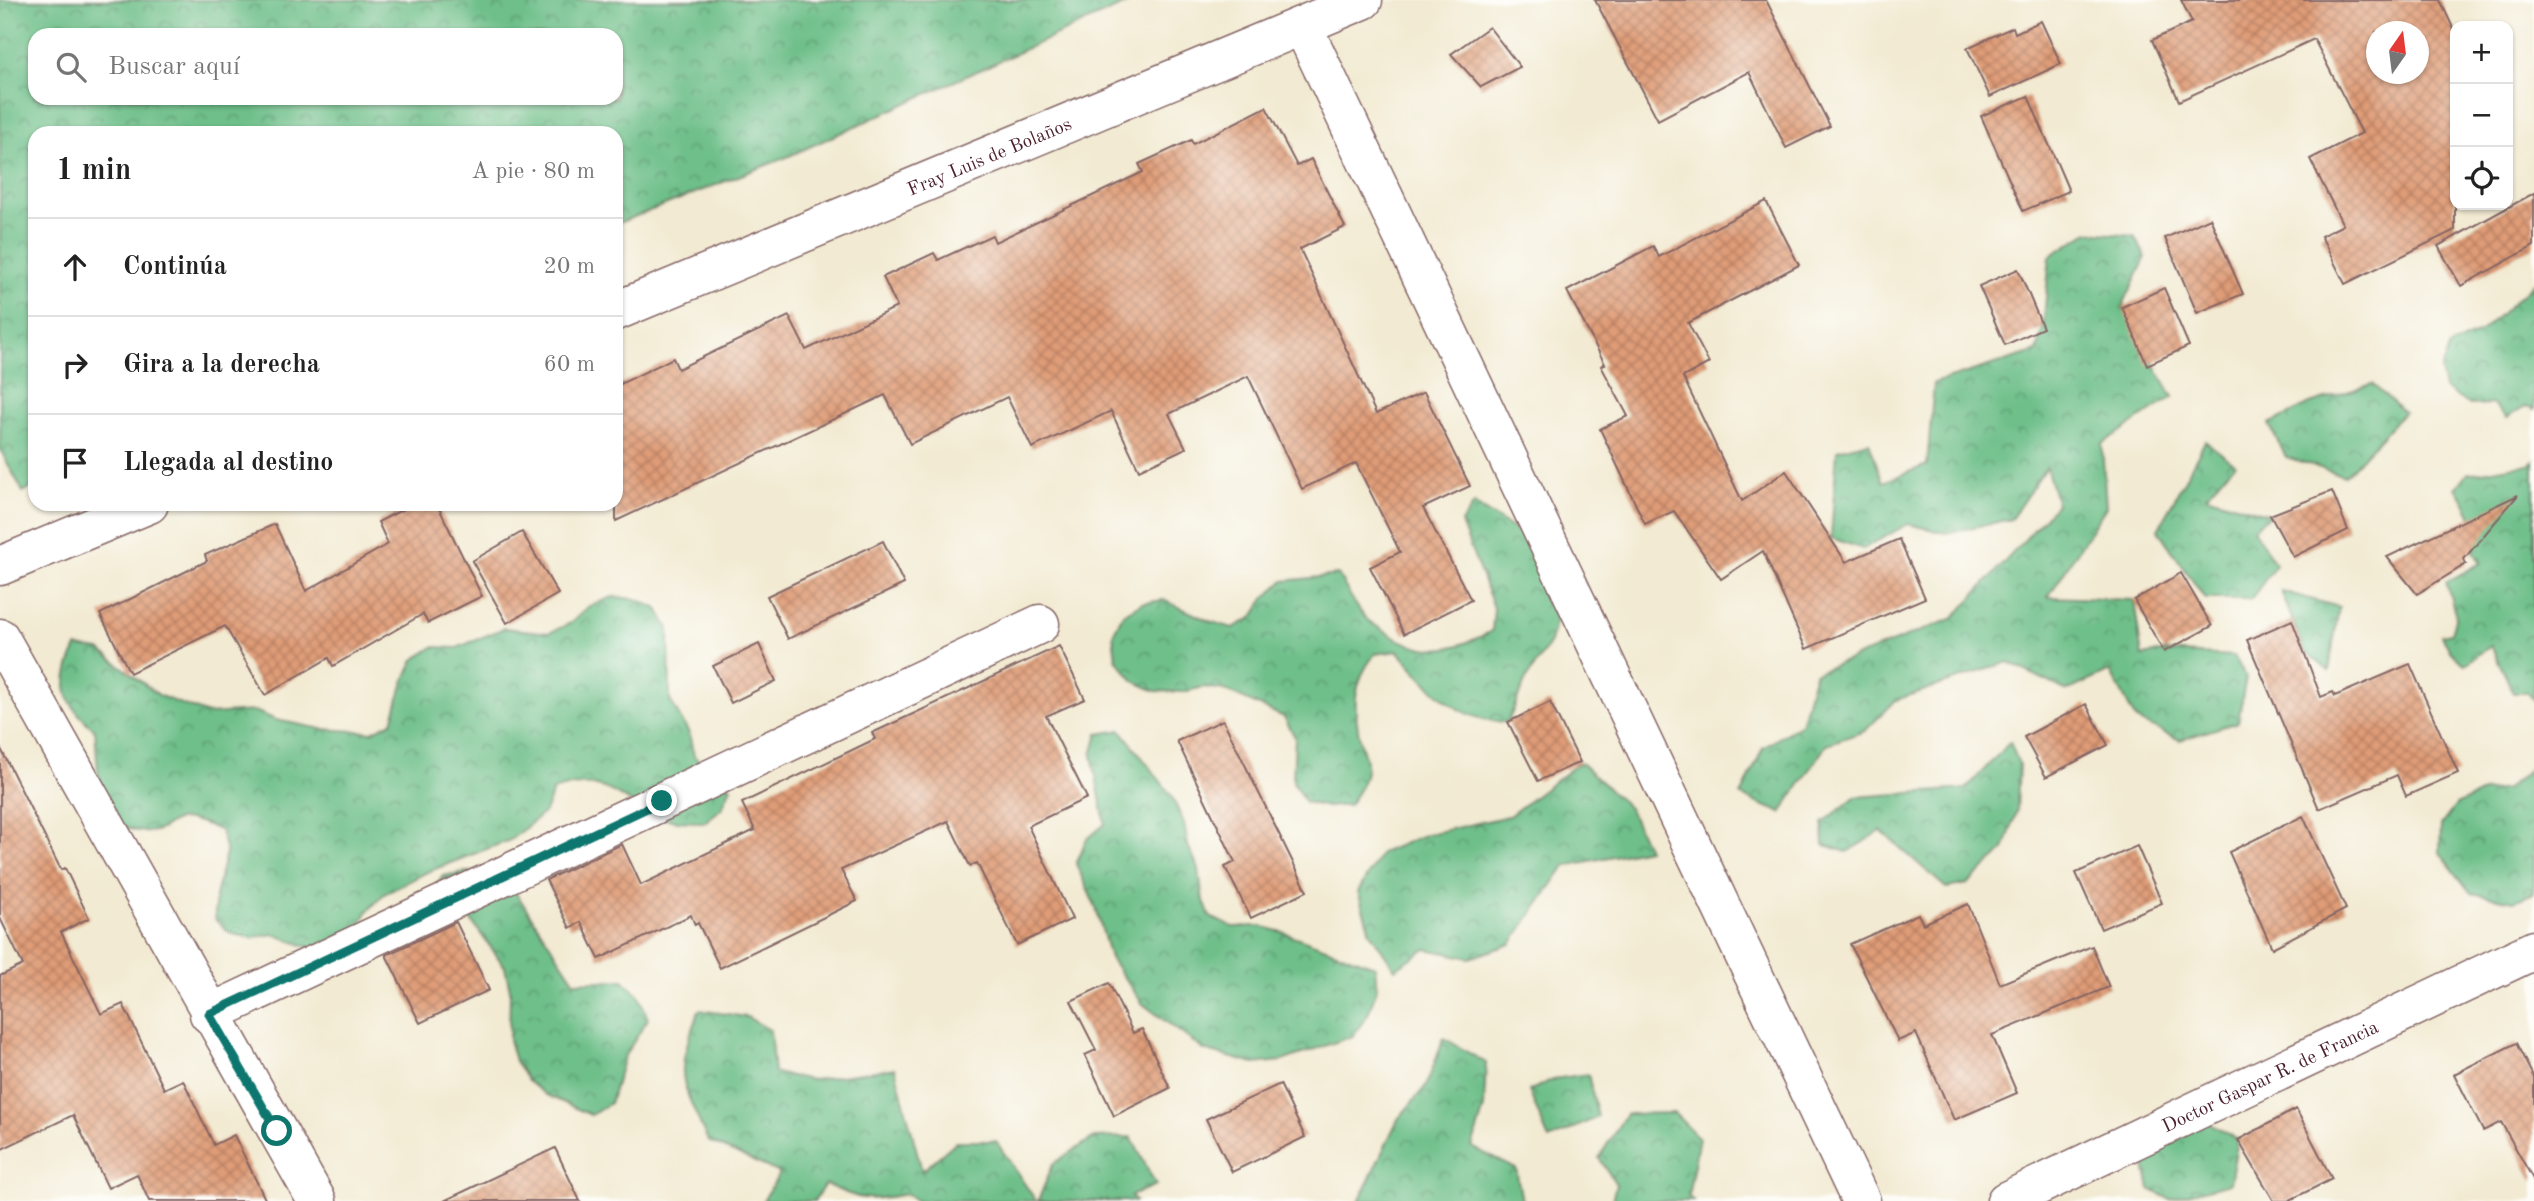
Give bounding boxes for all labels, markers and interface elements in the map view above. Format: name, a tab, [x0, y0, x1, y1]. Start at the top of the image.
north arrow	[2366, 21, 2429, 84]
map controls	[2450, 21, 2513, 210]
button: +	[2450, 21, 2513, 84]
search box	[28, 28, 623, 105]
icon: search	[52, 48, 90, 86]
text: Buscar aquí	[108, 54, 240, 80]
button: −	[2450, 84, 2513, 147]
street label: Fray Luis de Bolaños	[905, 115, 1075, 201]
button: locate	[2450, 147, 2513, 210]
text: 1 min	[56, 156, 131, 186]
text: A pie · 80 m	[472, 160, 595, 183]
icon: ahead	[56, 248, 94, 286]
text: Continúa	[123, 254, 227, 280]
text: 20 m	[544, 255, 595, 278]
icon: right	[56, 346, 94, 384]
text: Gira a la derecha	[123, 352, 320, 378]
text: 60 m	[544, 353, 595, 376]
icon: arrive	[56, 444, 94, 482]
text: Llegada al destino	[123, 450, 333, 476]
route end	[646, 785, 677, 816]
street label: Doctor Gaspar R. de Francia	[2160, 1018, 2382, 1137]
route start	[261, 1115, 292, 1146]

